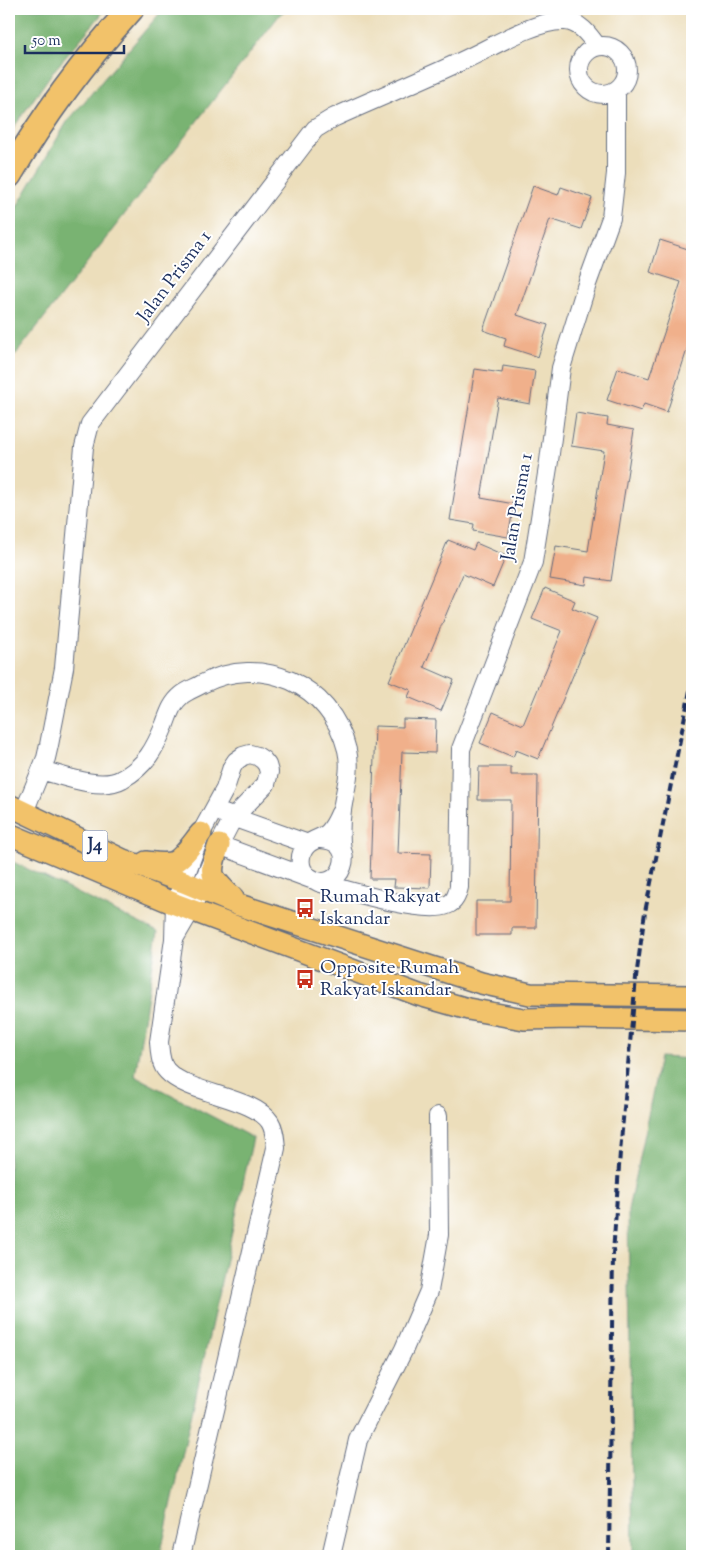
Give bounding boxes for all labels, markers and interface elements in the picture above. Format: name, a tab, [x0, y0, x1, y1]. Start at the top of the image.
scale bar	[25, 22, 124, 54]
text: 50 m	[31, 31, 61, 52]
street label: Jalan Prisma 1	[131, 225, 219, 329]
street label: Jalan Prisma 1	[495, 450, 541, 564]
road number: J4	[82, 830, 108, 861]
place label: Rumah Rakyat Iskandar	[320, 884, 441, 933]
bus stop icon: Rumah Rakyat Iskandar	[294, 897, 316, 919]
place label: Opposite Rumah Rakyat Iskandar	[320, 955, 459, 1004]
bus stop icon: Opposite Rumah Rakyat Iskandar	[294, 968, 316, 990]

